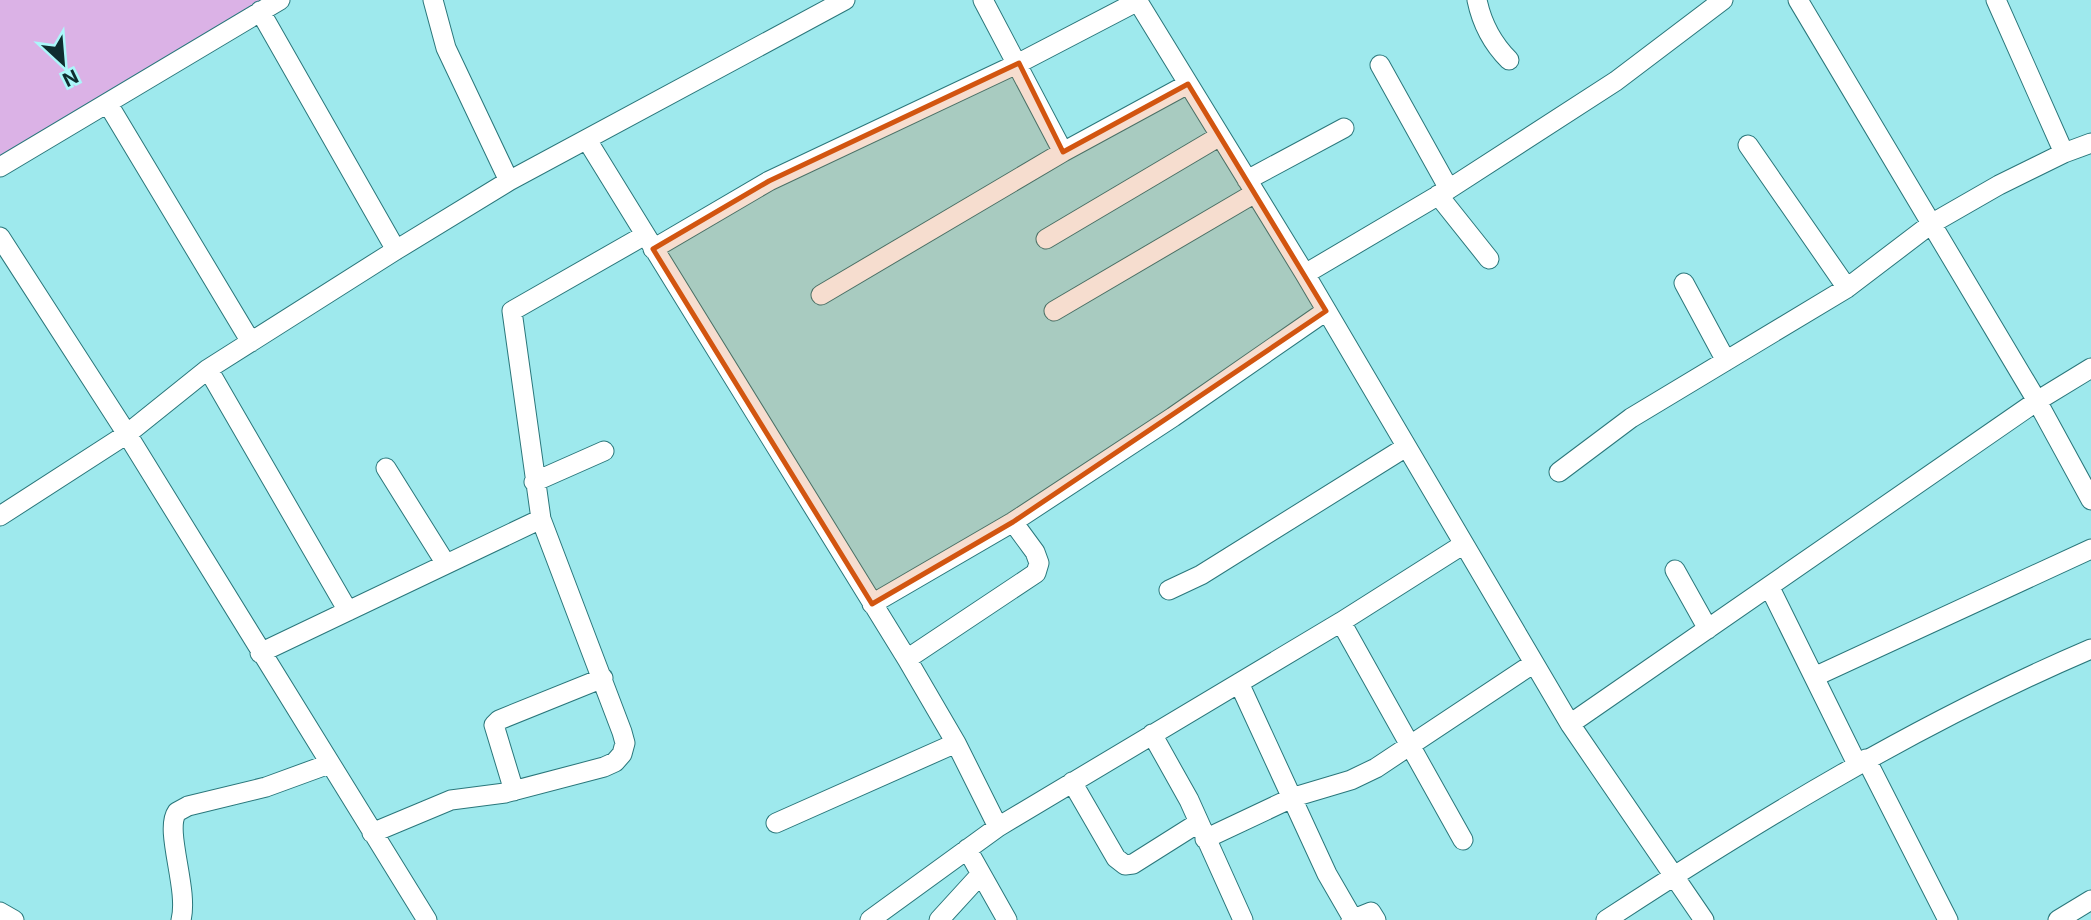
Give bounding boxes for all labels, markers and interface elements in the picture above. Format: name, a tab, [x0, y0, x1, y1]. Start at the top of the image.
north arrow	[28, 28, 98, 98]
text: N	[59, 64, 82, 91]

